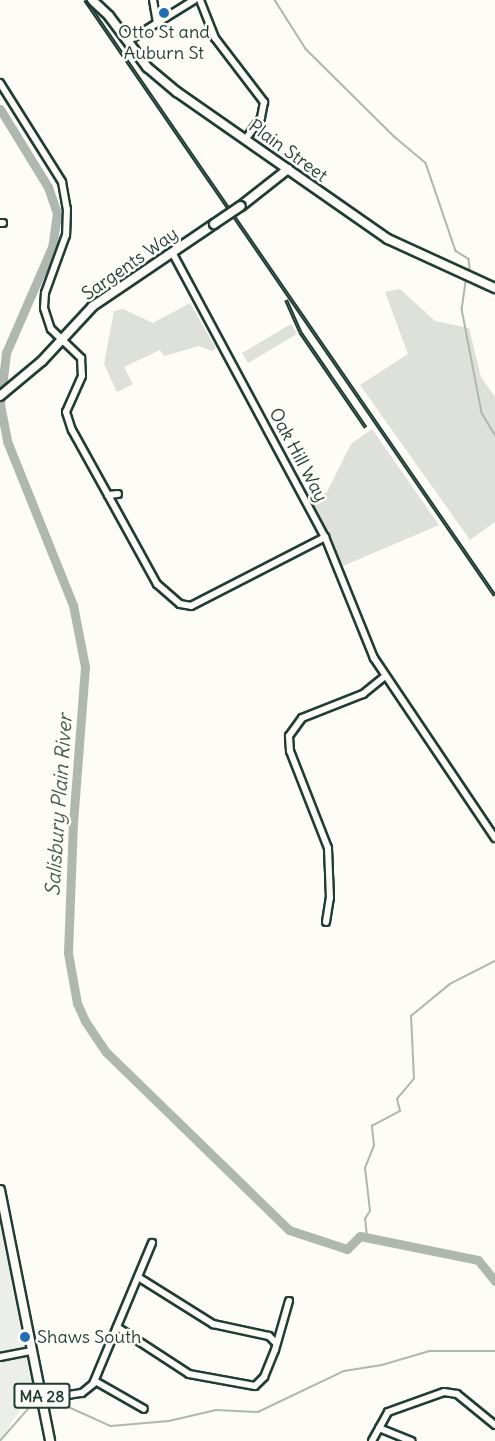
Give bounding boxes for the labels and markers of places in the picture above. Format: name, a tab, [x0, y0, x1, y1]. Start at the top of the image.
marker: Otto St and Auburn St	[157, 6, 171, 20]
place label: Otto St and Auburn St	[118, 22, 210, 64]
place label: Shaws South	[37, 1326, 141, 1348]
marker: Shaws South	[18, 1330, 32, 1344]

